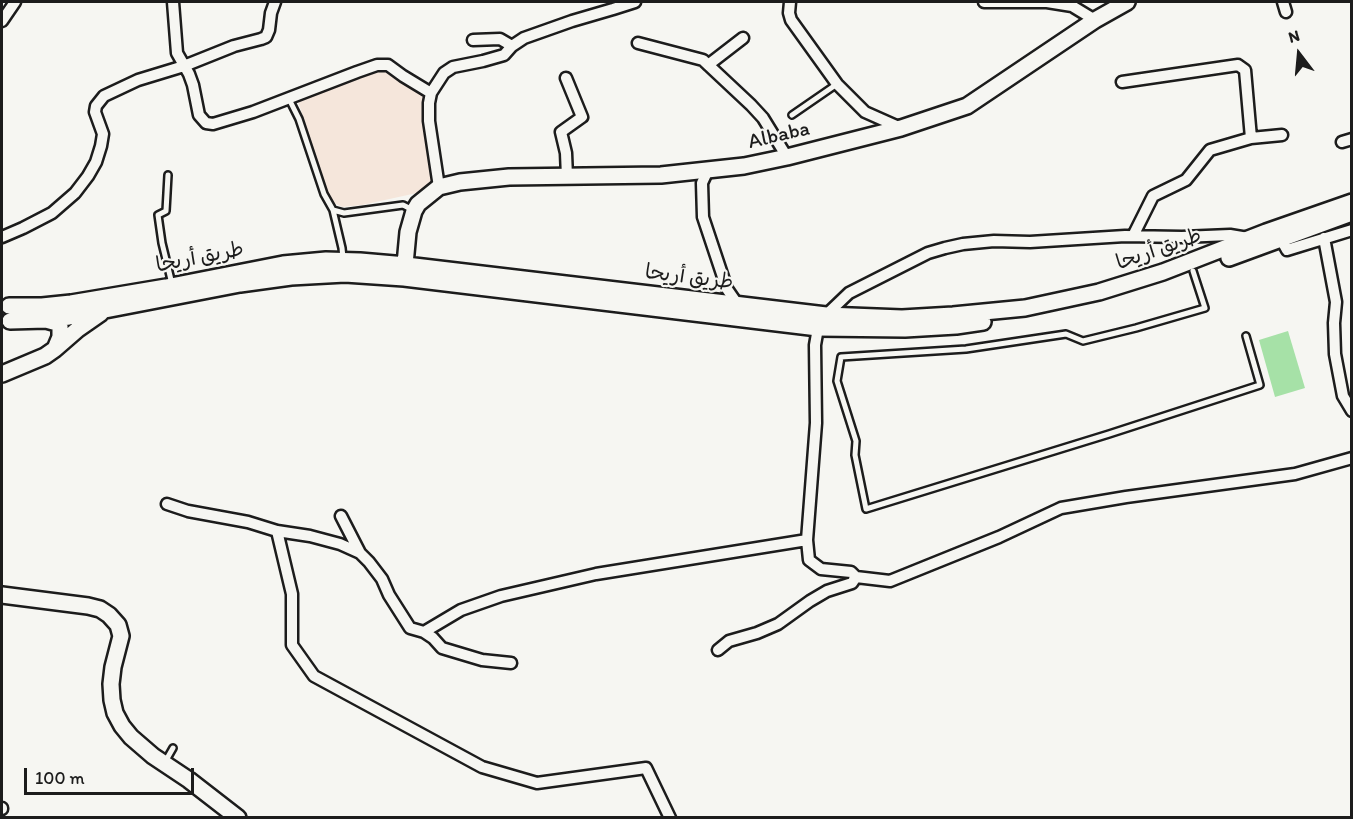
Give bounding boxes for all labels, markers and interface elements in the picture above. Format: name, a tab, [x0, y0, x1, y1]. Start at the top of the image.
north arrow	[1269, 24, 1329, 84]
text: N	[1286, 26, 1302, 47]
street label: Albaba	[746, 117, 812, 155]
street label: طريق أريحا	[1113, 224, 1205, 276]
street label: طريق أريحا	[154, 237, 246, 279]
street label: طريق أريحا	[643, 260, 735, 296]
scale bar	[27, 756, 196, 794]
text: 100 m	[35, 767, 85, 789]

